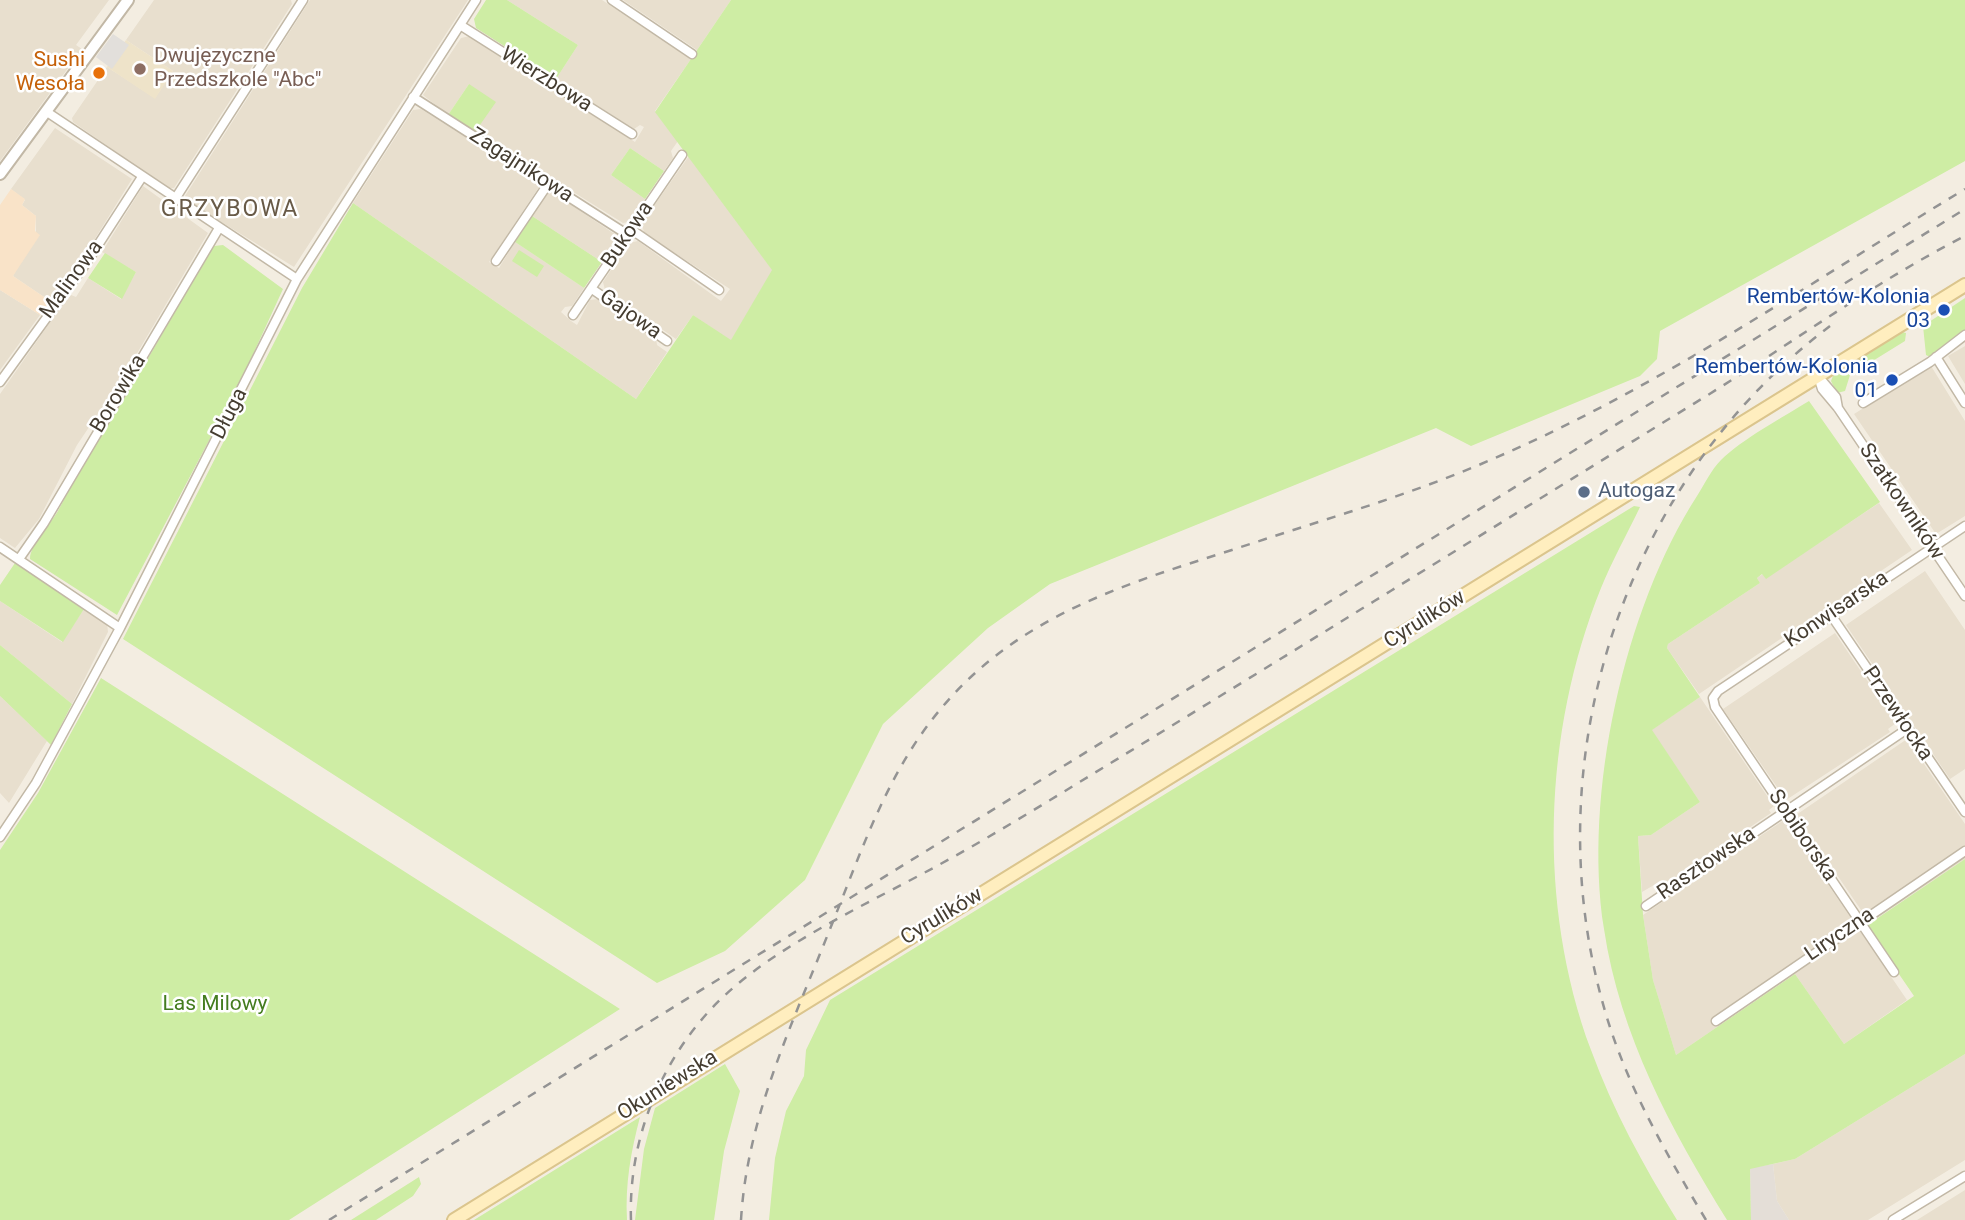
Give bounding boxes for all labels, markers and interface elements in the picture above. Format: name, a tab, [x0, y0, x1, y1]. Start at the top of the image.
street label: Wierzbowa	[495, 42, 597, 118]
place label: Dwujęzyczne Przedszkole "Abc"	[154, 44, 322, 94]
place label: Sushi Wesoła	[16, 48, 85, 98]
marker: Dwujęzyczne Przedszkole "Abc"	[132, 61, 148, 77]
marker: Sushi Wesoła	[91, 65, 107, 81]
street label: Zagajnikowa	[464, 123, 578, 209]
district label: GRZYBOWA	[162, 196, 298, 224]
street label: Bukowa	[597, 197, 659, 273]
street label: Malinowa	[35, 236, 109, 324]
street label: Gajowa	[594, 285, 666, 345]
place label: Rembertów-Kolonia 03	[1747, 285, 1930, 335]
marker: Rembertów-Kolonia 03	[1936, 302, 1952, 318]
street label: Borowika	[86, 350, 152, 438]
place label: Rembertów-Kolonia 01	[1695, 355, 1878, 405]
marker: Rembertów-Kolonia 01	[1884, 372, 1900, 388]
street label: Długa	[206, 384, 254, 444]
street label: Szatkowników	[1853, 439, 1949, 565]
place label: Autogaz	[1598, 479, 1675, 505]
marker: Autogaz	[1576, 484, 1592, 500]
street label: Konwisarska	[1780, 566, 1894, 654]
street label: Cyrulików	[1380, 585, 1470, 655]
street label: Przewłocka	[1856, 662, 1938, 766]
street label: Sobiborska	[1762, 785, 1842, 887]
street label: Rasztowska	[1653, 822, 1761, 906]
street label: Cyrulików	[897, 883, 987, 951]
street label: Liryczna	[1801, 903, 1879, 967]
park label: Las Milowy	[162, 992, 268, 1018]
street label: Okuniewska	[613, 1045, 723, 1127]

